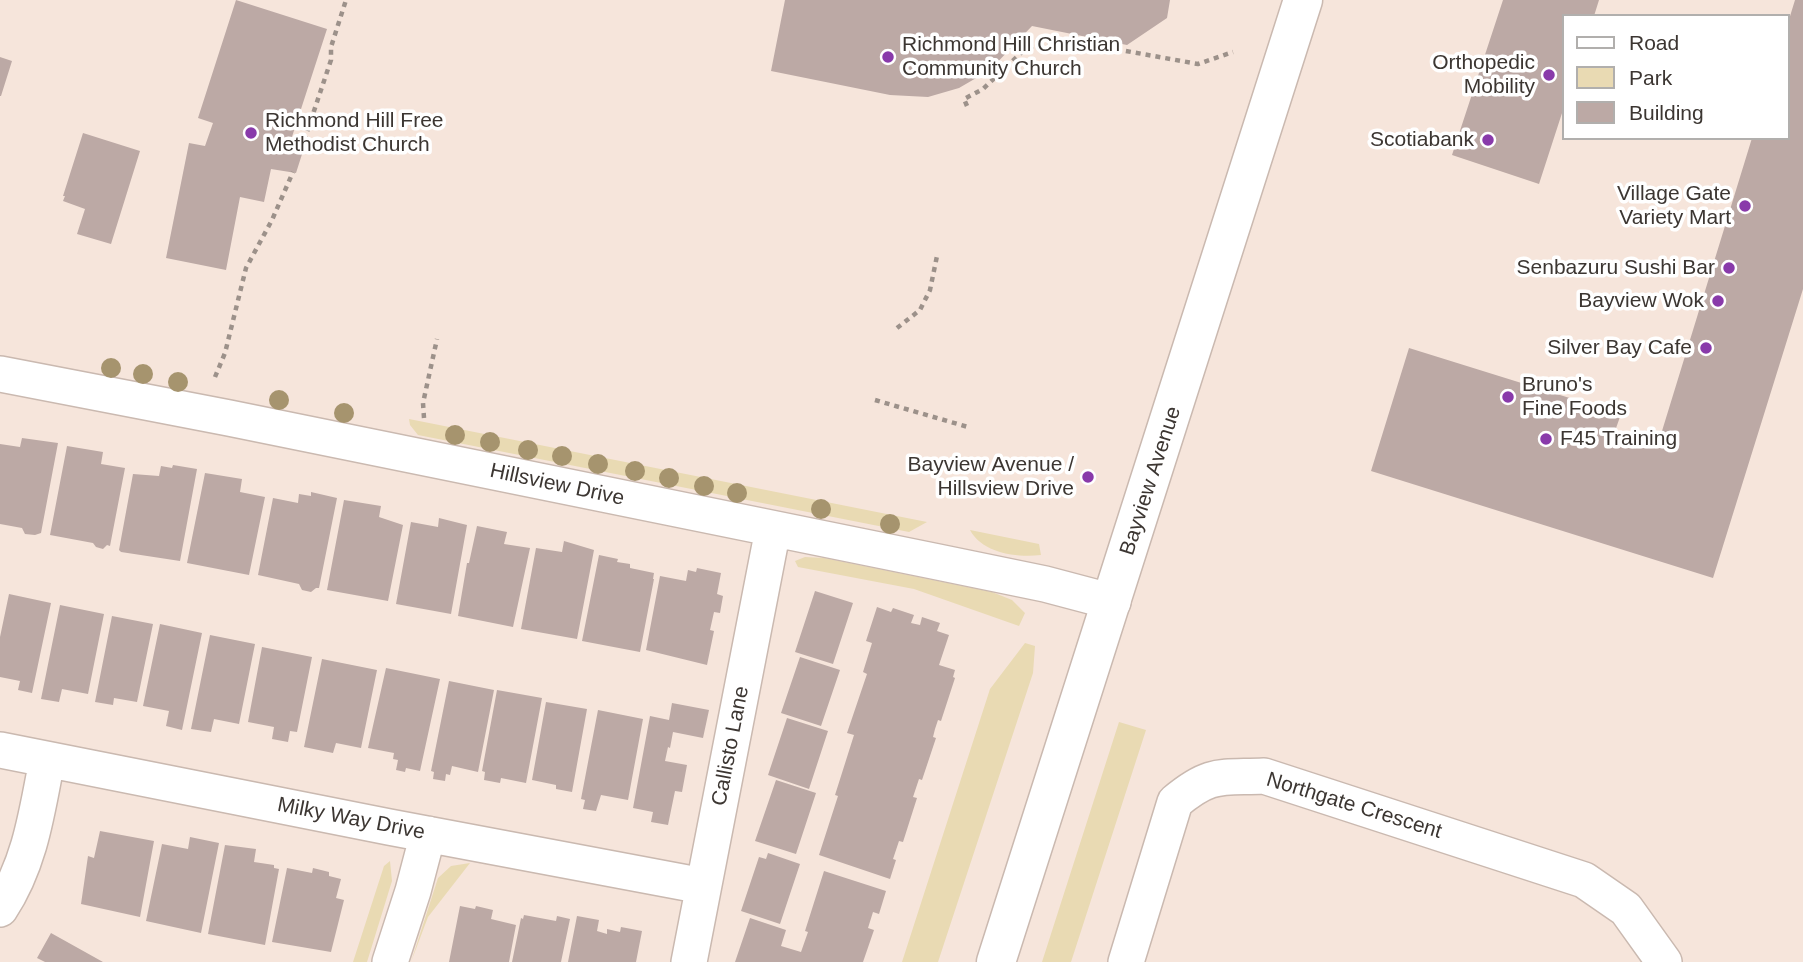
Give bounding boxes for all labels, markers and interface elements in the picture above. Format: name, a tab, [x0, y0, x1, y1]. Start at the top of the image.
legend	[1562, 14, 1789, 140]
text: Road	[1629, 31, 1679, 54]
place label: Richmond Hill Christian Community Church	[902, 32, 1120, 82]
marker: Richmond Hill Christian Community Church	[880, 49, 896, 65]
place label: Orthopedic Mobility	[1432, 50, 1535, 100]
text: Park	[1629, 66, 1672, 89]
marker: Orthopedic Mobility	[1541, 67, 1557, 83]
text: Building	[1629, 101, 1704, 124]
place label: Richmond Hill Free Methodist Church	[265, 108, 444, 158]
marker: Richmond Hill Free Methodist Church	[243, 125, 259, 141]
place label: Scotiabank	[1370, 127, 1474, 153]
marker: Scotiabank	[1480, 132, 1496, 148]
place label: Village Gate Variety Mart	[1617, 181, 1731, 231]
marker: Village Gate Variety Mart	[1737, 198, 1753, 214]
place label: Senbazuru Sushi Bar	[1517, 255, 1715, 281]
marker: Senbazuru Sushi Bar	[1721, 260, 1737, 276]
place label: Bayview Wok	[1578, 288, 1704, 314]
marker: Bayview Wok	[1710, 293, 1726, 309]
place label: Silver Bay Cafe	[1547, 335, 1692, 361]
marker: Silver Bay Cafe	[1698, 340, 1714, 356]
place label: Bruno's Fine Foods	[1522, 372, 1627, 422]
marker: Bruno's Fine Foods	[1500, 389, 1516, 405]
street label: Bayview Avenue	[1115, 403, 1187, 559]
place label: F45 Training	[1560, 426, 1677, 452]
marker: F45 Training	[1538, 431, 1554, 447]
place label: Bayview Avenue / Hillsview Drive	[907, 452, 1074, 502]
street label: Hillsview Drive	[488, 458, 626, 512]
marker: Bayview Avenue / Hillsview Drive	[1080, 469, 1096, 485]
street label: Callisto Lane	[707, 684, 755, 808]
street label: Northgate Crescent	[1263, 767, 1445, 845]
street label: Milky Way Drive	[275, 792, 427, 846]

